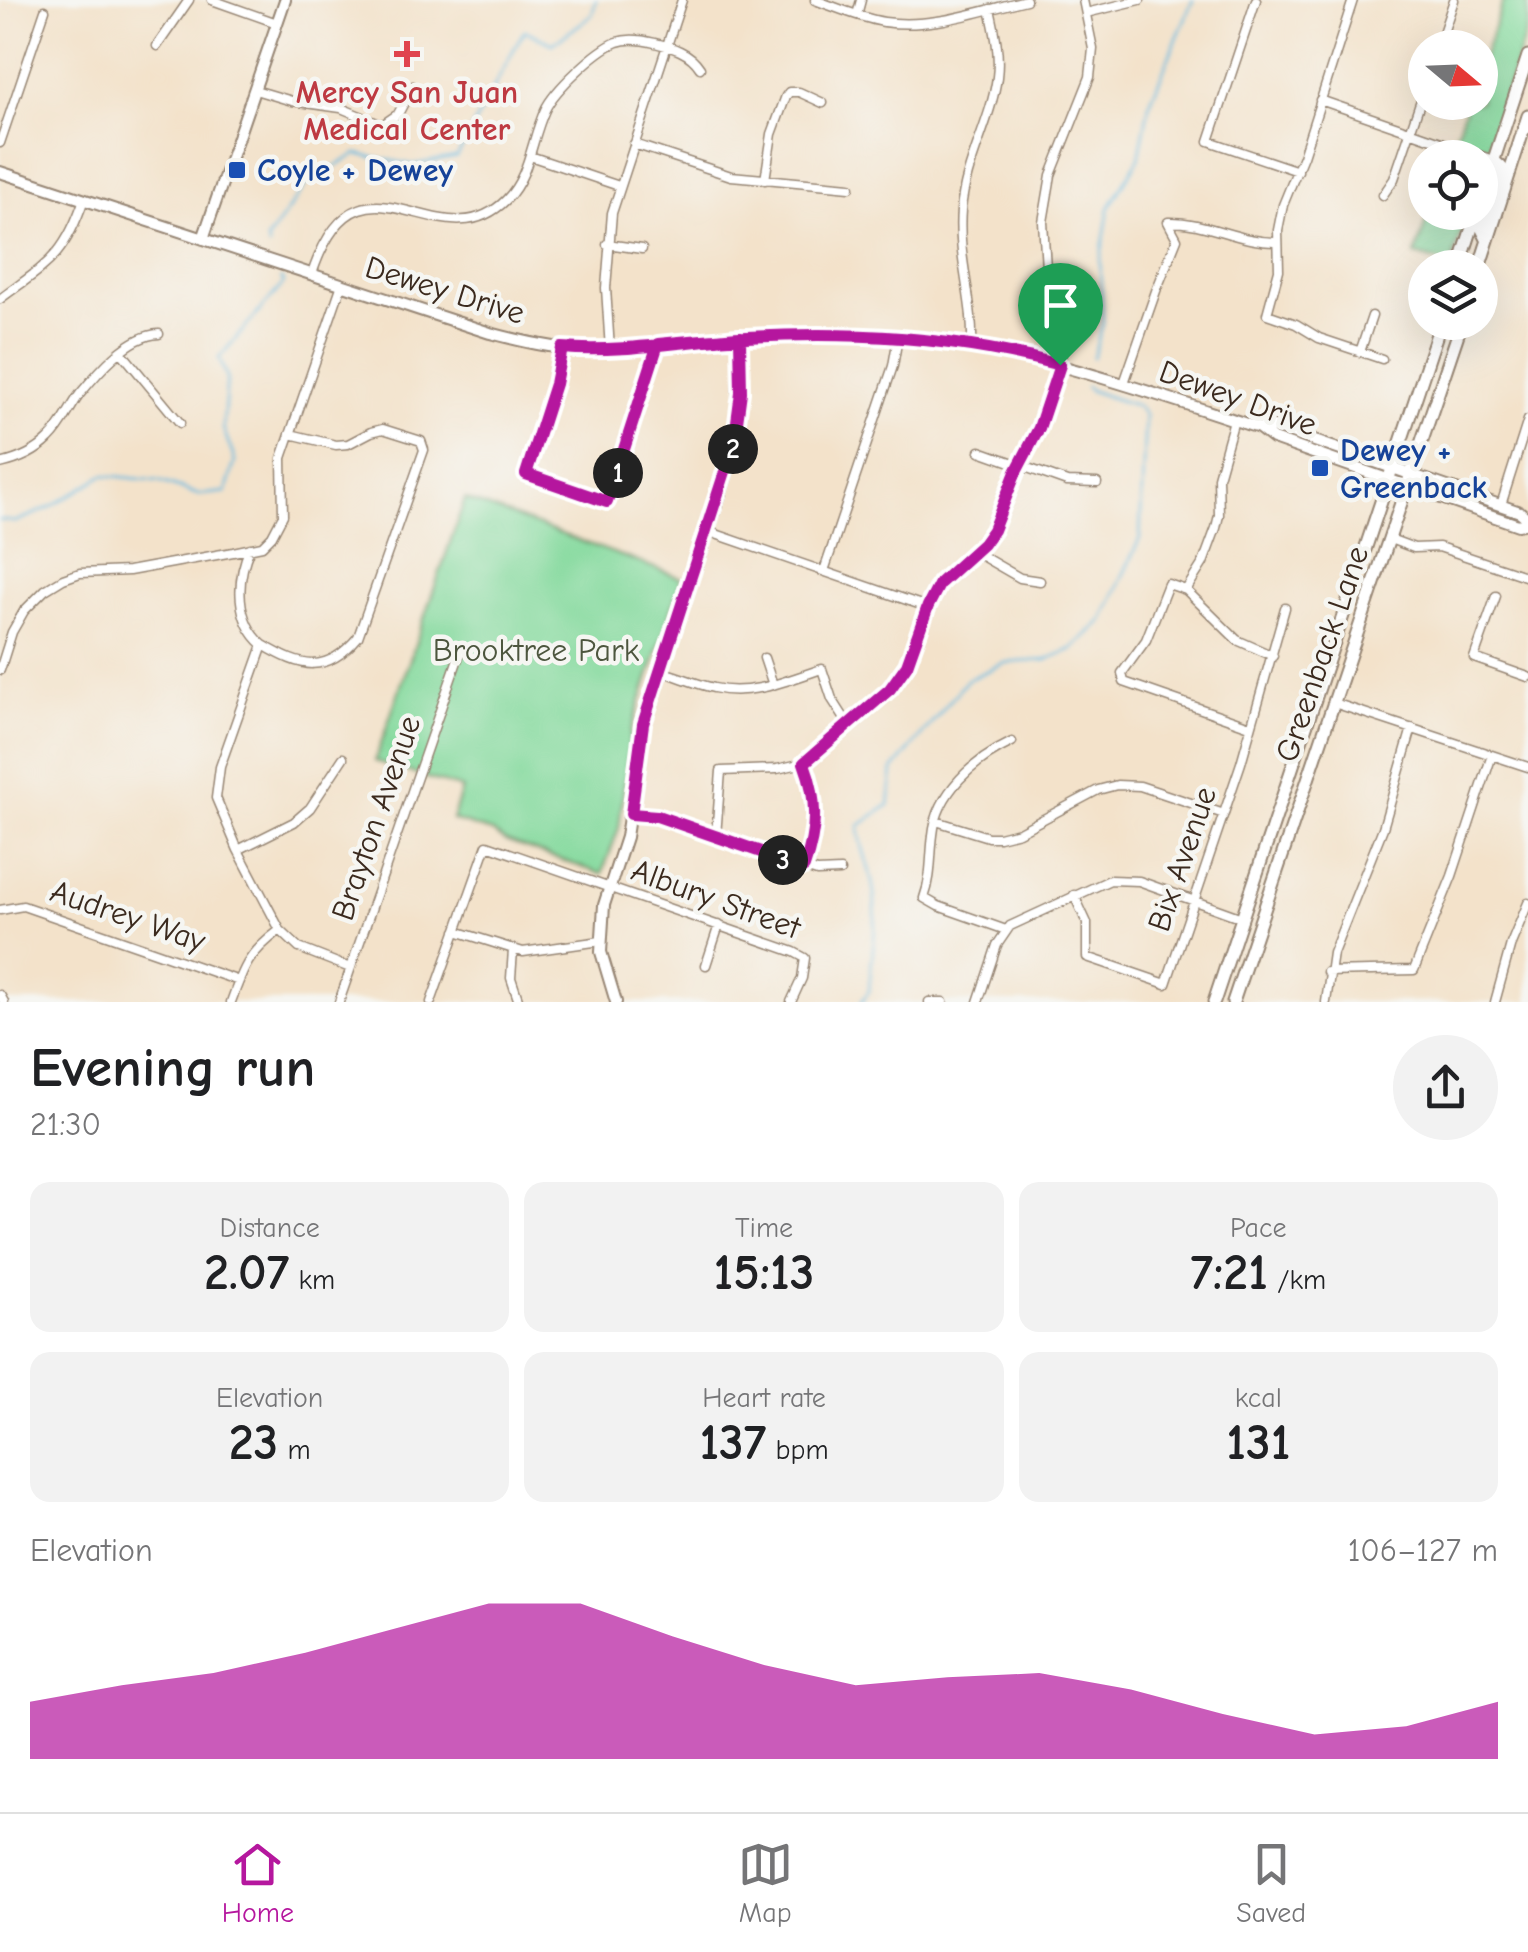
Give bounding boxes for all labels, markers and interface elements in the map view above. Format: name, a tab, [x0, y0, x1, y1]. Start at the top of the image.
north arrow	[1408, 30, 1498, 120]
map controls	[1408, 30, 1498, 340]
marker: Mercy San Juan Medical Center	[394, 41, 420, 67]
place label: Mercy San Juan Medical Center	[296, 74, 518, 148]
button: locate	[1408, 140, 1498, 230]
place label: Coyle + Dewey	[257, 152, 453, 189]
marker: Coyle + Dewey	[226, 159, 248, 181]
street label: Dewey Drive	[361, 248, 529, 332]
button: layers	[1408, 250, 1498, 340]
pin	[1018, 263, 1103, 366]
icon: arrive	[1033, 278, 1088, 333]
street label: Dewey Drive	[1154, 352, 1322, 444]
pin: 2	[708, 424, 758, 474]
place label: Dewey + Greenback	[1340, 432, 1487, 506]
text: 2	[726, 433, 740, 465]
pin: 1	[593, 448, 643, 498]
text: 1	[612, 457, 624, 489]
marker: Dewey + Greenback	[1309, 457, 1331, 479]
street label: Greenback Lane	[1268, 541, 1376, 767]
park label: Brooktree Park	[433, 632, 640, 669]
street label: Brayton Avenue	[324, 711, 428, 925]
street label: Bix Avenue	[1140, 782, 1224, 936]
pin: 3	[758, 835, 808, 885]
text: 3	[776, 844, 790, 876]
street label: Albury Street	[627, 851, 806, 947]
street label: Audrey Way	[46, 872, 211, 960]
button: share	[1393, 1035, 1498, 1140]
text: Evening run	[30, 1036, 315, 1100]
text: 21:30	[30, 1106, 101, 1143]
text: Distance	[220, 1212, 320, 1244]
text: Time	[735, 1212, 793, 1244]
text: Pace	[1230, 1212, 1287, 1244]
text: 2.07	[204, 1244, 289, 1302]
text: 15:13	[714, 1244, 814, 1302]
text: 7:21	[1190, 1244, 1268, 1302]
text: km	[289, 1264, 335, 1296]
text: /km	[1268, 1264, 1326, 1296]
text: Elevation	[216, 1382, 323, 1414]
text: Heart rate	[702, 1382, 826, 1414]
text: kcal	[1235, 1382, 1282, 1414]
text: 23	[229, 1414, 278, 1472]
text: 137	[699, 1414, 766, 1472]
text: 131	[1226, 1414, 1290, 1472]
text: m	[278, 1434, 311, 1466]
text: bpm	[766, 1434, 829, 1466]
text: Elevation	[30, 1532, 153, 1569]
text: 106–127 m	[1348, 1532, 1498, 1569]
tab: Home	[222, 1837, 294, 1929]
tab: Map	[738, 1837, 793, 1929]
tab: Saved	[1236, 1837, 1306, 1929]

